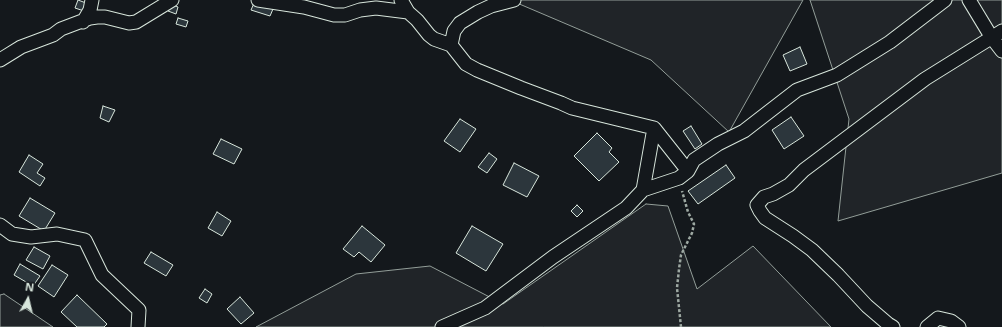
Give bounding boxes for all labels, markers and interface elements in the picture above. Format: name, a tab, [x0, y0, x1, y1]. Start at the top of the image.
north arrow	[8, 279, 48, 319]
text: N	[24, 279, 35, 295]

